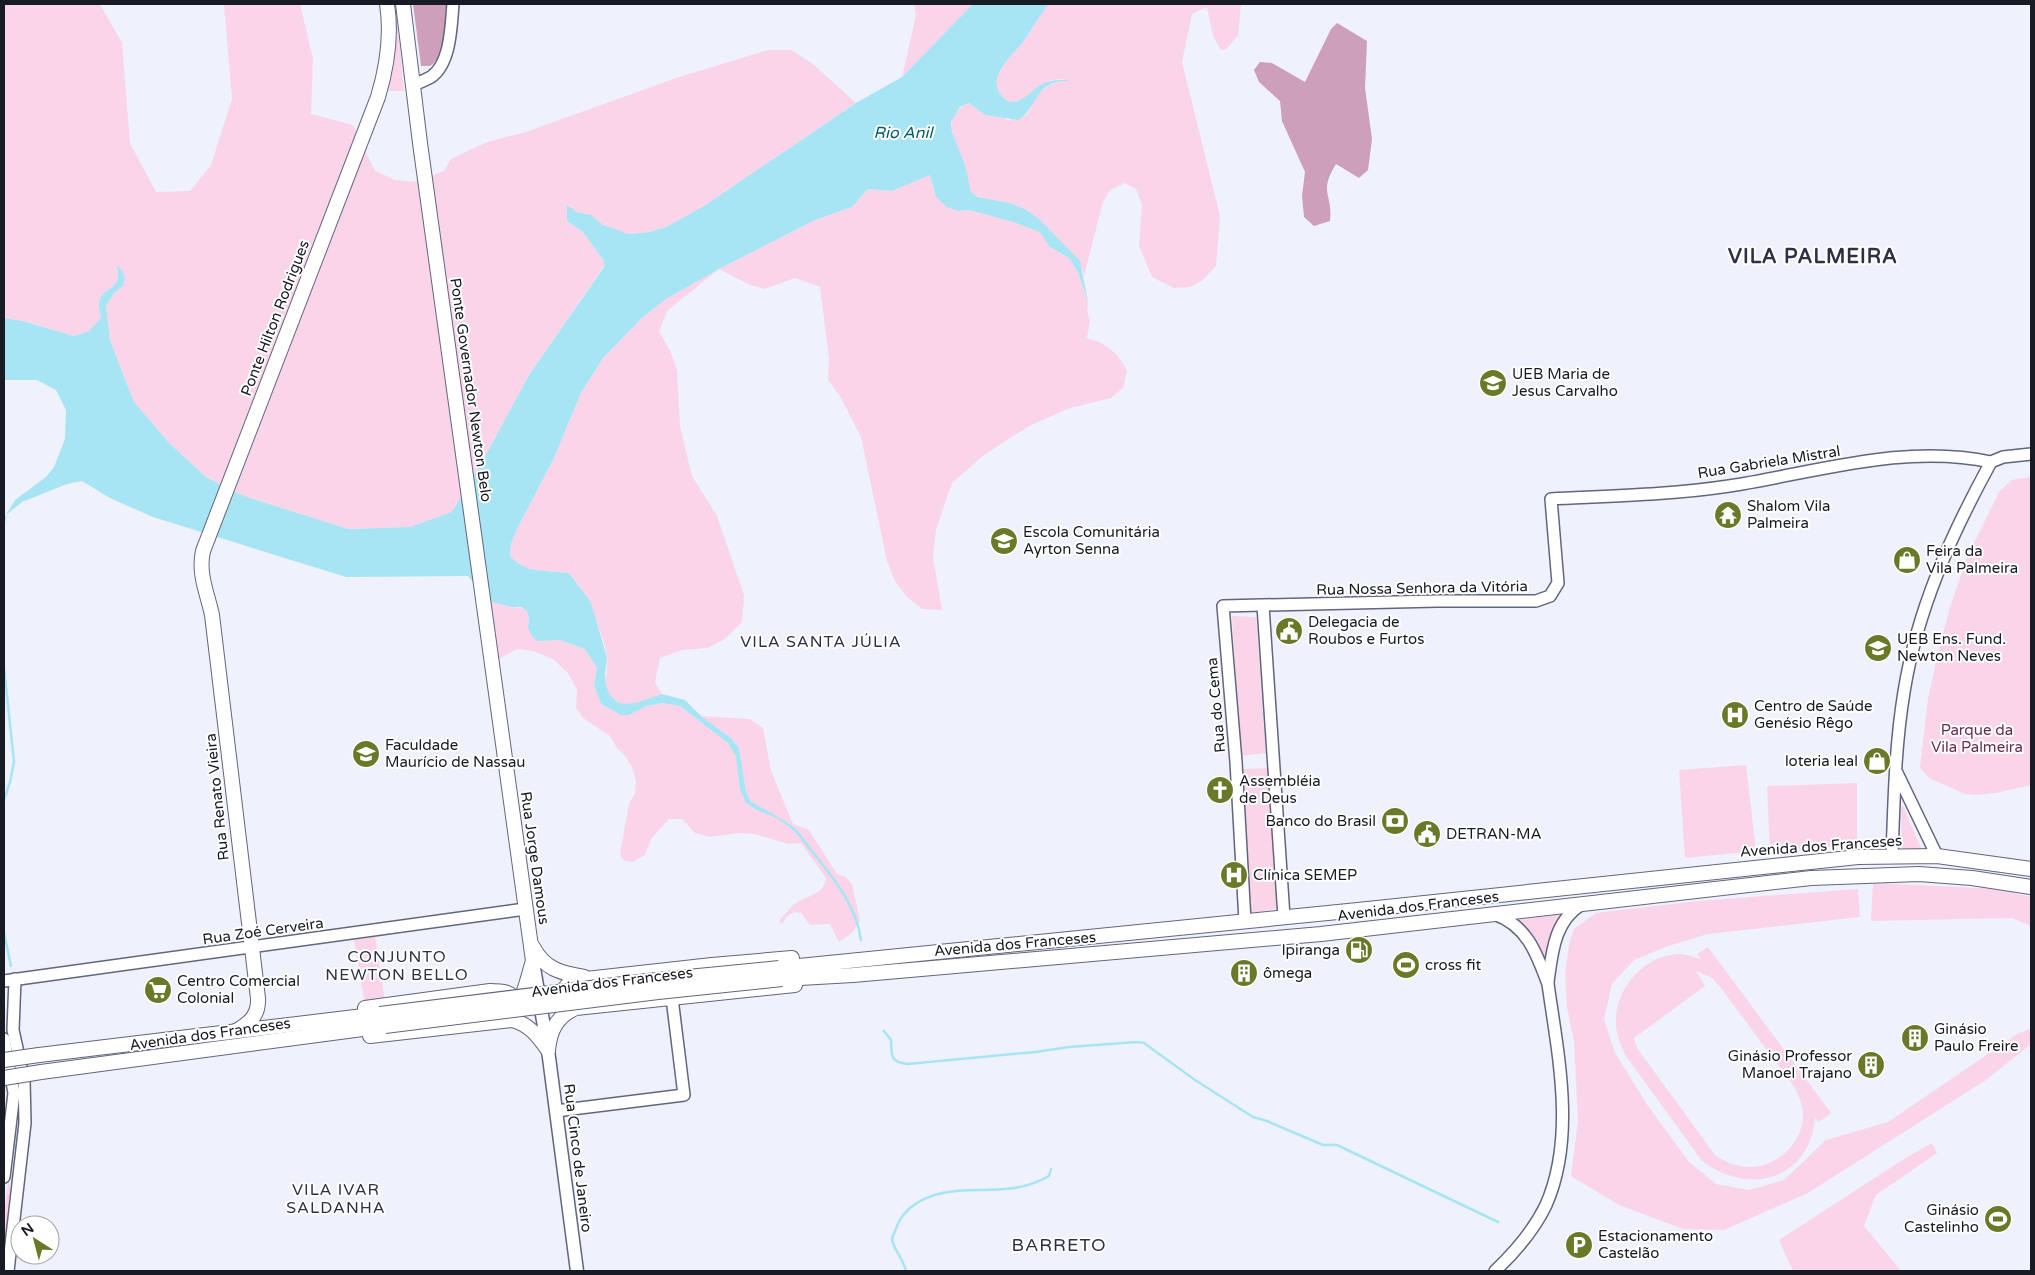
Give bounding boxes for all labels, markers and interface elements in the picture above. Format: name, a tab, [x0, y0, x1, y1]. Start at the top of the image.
water label: Rio Anil	[874, 123, 934, 143]
street label: Ponte Hilton Rodrigues	[237, 238, 313, 398]
district label: VILA PALMEIRA	[1728, 245, 1898, 269]
street label: Ponte Governador Newton Belo	[446, 277, 496, 503]
place label: UEB Maria de Jesus Carvalho	[1512, 365, 1618, 400]
school or university icon: UEB Maria de Jesus Carvalho	[1478, 368, 1508, 398]
street label: Rua Gabriela Mistral	[1696, 442, 1842, 482]
place label: Shalom Vila Palmeira	[1747, 497, 1830, 532]
temple icon: Shalom Vila Palmeira	[1713, 500, 1743, 530]
place label: Escola Comunitária Ayrton Senna	[1023, 523, 1160, 558]
school or university icon: Escola Comunitária Ayrton Senna	[989, 526, 1019, 556]
place label: Feira da Vila Palmeira	[1926, 542, 2018, 577]
shop icon: Feira da Vila Palmeira	[1892, 545, 1922, 575]
street label: Rua Nossa Senhora da Vitória	[1316, 577, 1528, 599]
place label: Delegacia de Roubos e Furtos	[1308, 613, 1424, 648]
public building icon: Delegacia de Roubos e Furtos	[1274, 616, 1304, 646]
place label: UEB Ens. Fund. Newton Neves	[1897, 630, 2006, 665]
district label: VILA SANTA JÚLIA	[740, 632, 902, 652]
school or university icon: UEB Ens. Fund. Newton Neves	[1863, 633, 1893, 663]
street label: Rua do Cema	[1203, 657, 1229, 753]
place label: Centro de Saúde Genésio Rêgo	[1754, 697, 1872, 732]
hospital icon: Centro de Saúde Genésio Rêgo	[1720, 700, 1750, 730]
park label: Parque da Vila Palmeira	[1931, 721, 2023, 756]
street label: Rua Renato Vieira	[201, 733, 233, 861]
place label: Faculdade Maurício de Nassau	[385, 736, 525, 771]
school or university icon: Faculdade Maurício de Nassau	[351, 739, 381, 769]
shop icon: loteria leal	[1862, 746, 1892, 776]
place label: loteria leal	[1785, 752, 1858, 770]
place label: Assembléia de Deus	[1239, 772, 1321, 807]
church icon: Assembléia de Deus	[1205, 775, 1235, 805]
street label: Rua Jorge Damous	[517, 790, 553, 926]
bank icon: Banco do Brasil	[1380, 806, 1410, 836]
place label: Banco do Brasil	[1265, 812, 1376, 830]
public building icon: DETRAN-MA	[1412, 819, 1442, 849]
place label: DETRAN-MA	[1446, 825, 1542, 843]
street label: Avenida dos Franceses	[1739, 831, 1903, 861]
hospital icon: Clínica SEMEP	[1219, 860, 1249, 890]
place label: Clínica SEMEP	[1253, 866, 1357, 884]
street label: Avenida dos Franceses	[1336, 887, 1500, 925]
street label: Rua Zoé Cerveira	[201, 914, 325, 948]
street label: Avenida dos Franceses	[933, 928, 1097, 960]
fuel station icon: Ipiranga	[1344, 935, 1374, 965]
place label: Ipiranga	[1281, 941, 1340, 959]
district label: CONJUNTO NEWTON BELLO	[325, 947, 469, 985]
sports icon: cross fit	[1391, 950, 1421, 980]
place label: cross fit	[1425, 956, 1481, 974]
building icon: ômega	[1229, 958, 1259, 988]
street label: Avenida dos Franceses	[530, 963, 694, 1001]
place label: ômega	[1263, 964, 1312, 982]
place label: Centro Comercial Colonial	[177, 972, 300, 1007]
supermarket icon: Centro Comercial Colonial	[143, 975, 173, 1005]
street label: Avenida dos Franceses	[128, 1014, 292, 1054]
place label: Ginásio Paulo Freire	[1934, 1020, 2018, 1055]
building icon: Ginásio Paulo Freire	[1900, 1023, 1930, 1053]
place label: Ginásio Professor Manoel Trajano	[1728, 1047, 1852, 1082]
building icon: Ginásio Professor Manoel Trajano	[1856, 1050, 1886, 1080]
street label: Rua Cinco de Janeiro	[560, 1083, 596, 1233]
district label: VILA IVAR SALDANHA	[286, 1180, 386, 1218]
place label: Ginásio Castelinho	[1904, 1201, 1979, 1236]
sports icon: Ginásio Castelinho	[1983, 1204, 2013, 1234]
north arrow	[10, 1215, 60, 1265]
text: N	[18, 1220, 37, 1240]
place label: Estacionamento Castelão	[1598, 1227, 1713, 1262]
parking icon: Estacionamento Castelão	[1564, 1230, 1594, 1260]
district label: BARRETO	[1011, 1234, 1107, 1256]

